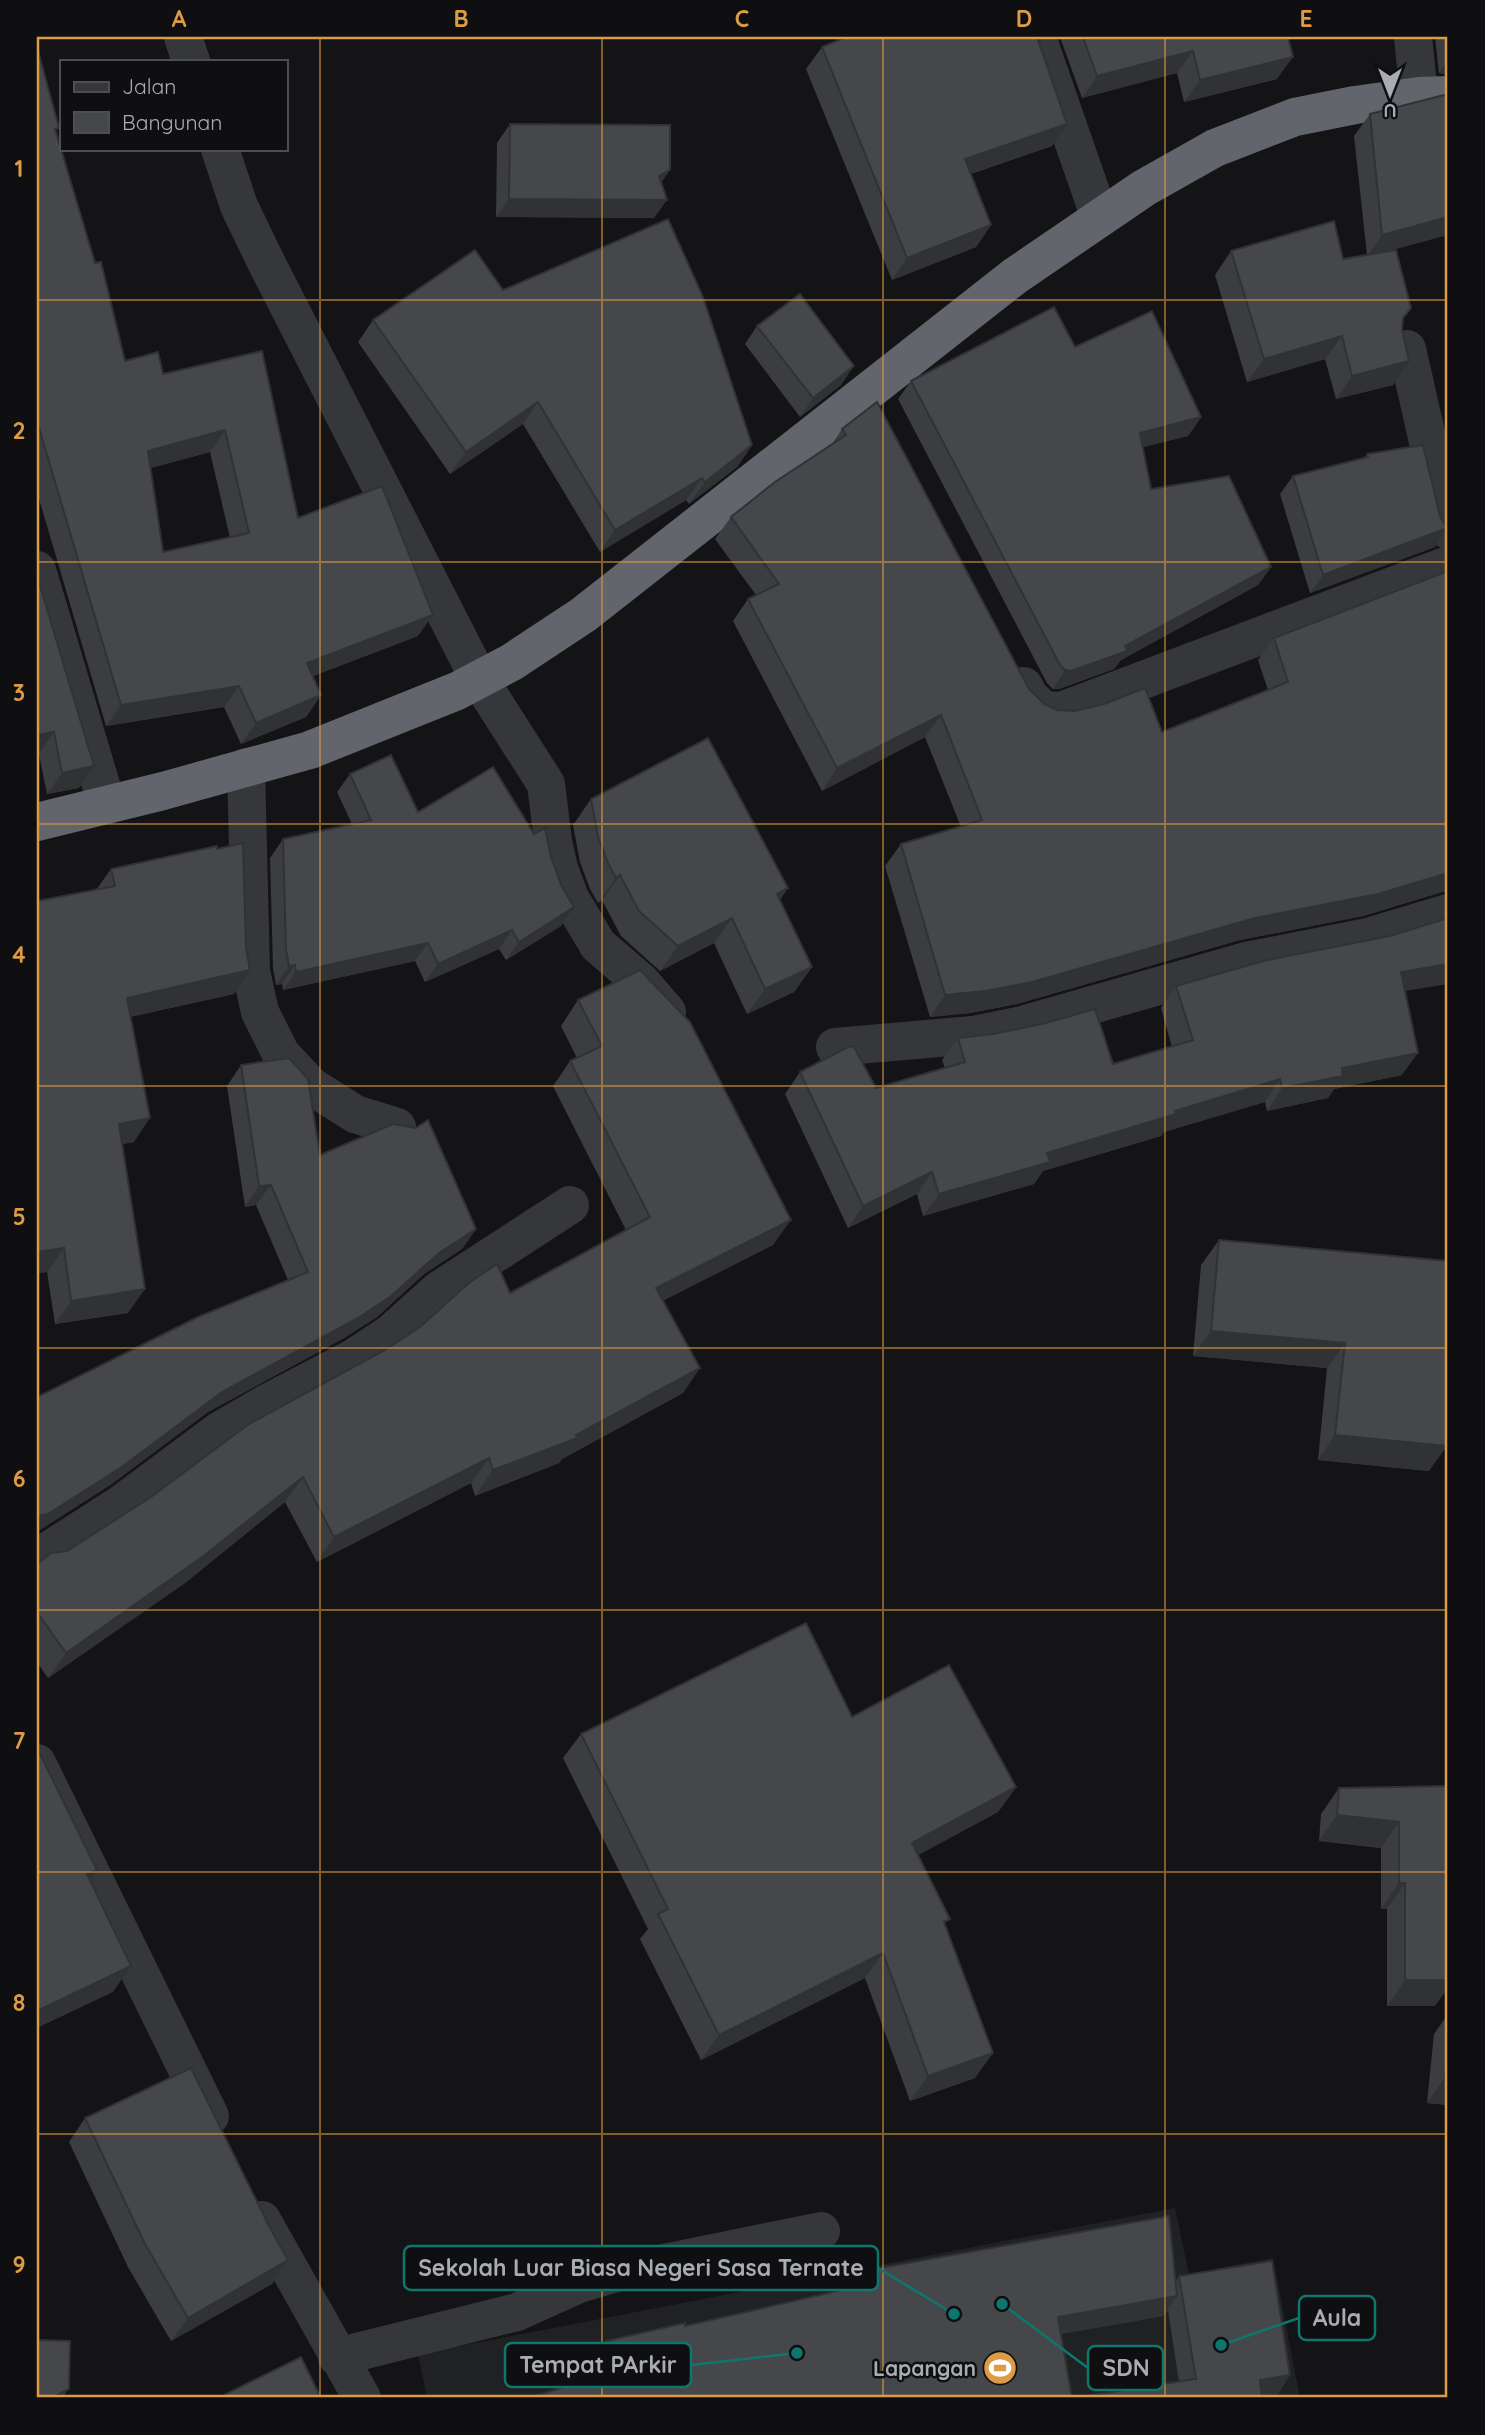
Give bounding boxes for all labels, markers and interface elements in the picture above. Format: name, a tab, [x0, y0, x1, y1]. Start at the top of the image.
text: A	[172, 4, 187, 33]
text: B	[453, 4, 469, 33]
text: C	[735, 4, 749, 33]
text: D	[1016, 4, 1032, 33]
text: E	[1299, 4, 1313, 33]
legend	[60, 60, 287, 150]
north arrow	[1356, 60, 1426, 130]
text: Jalan	[122, 73, 176, 99]
text: U	[1383, 99, 1397, 123]
text: Bangunan	[122, 109, 222, 135]
text: 1	[15, 154, 23, 183]
text: 2	[12, 416, 26, 445]
text: 3	[13, 678, 25, 707]
text: 4	[12, 940, 26, 969]
text: 5	[12, 1202, 26, 1231]
text: 6	[13, 1464, 25, 1493]
text: 7	[13, 1726, 26, 1755]
text: 8	[13, 1988, 25, 2017]
callout: Sekolah Luar Biasa Negeri Sasa Ternate	[404, 2246, 878, 2290]
text: 9	[12, 2250, 26, 2279]
text: Sekolah Luar Biasa Negeri Sasa Ternate	[418, 2253, 864, 2282]
callout: Aula	[1299, 2296, 1375, 2340]
text: Aula	[1313, 2303, 1361, 2332]
callout: Tempat PArkir	[505, 2343, 691, 2387]
callout: SDN	[1088, 2346, 1163, 2390]
sports icon: Lapangan	[981, 2349, 1019, 2387]
text: Tempat PArkir	[519, 2350, 677, 2379]
text: SDN	[1102, 2353, 1150, 2382]
place label: Lapangan	[873, 2355, 976, 2381]

